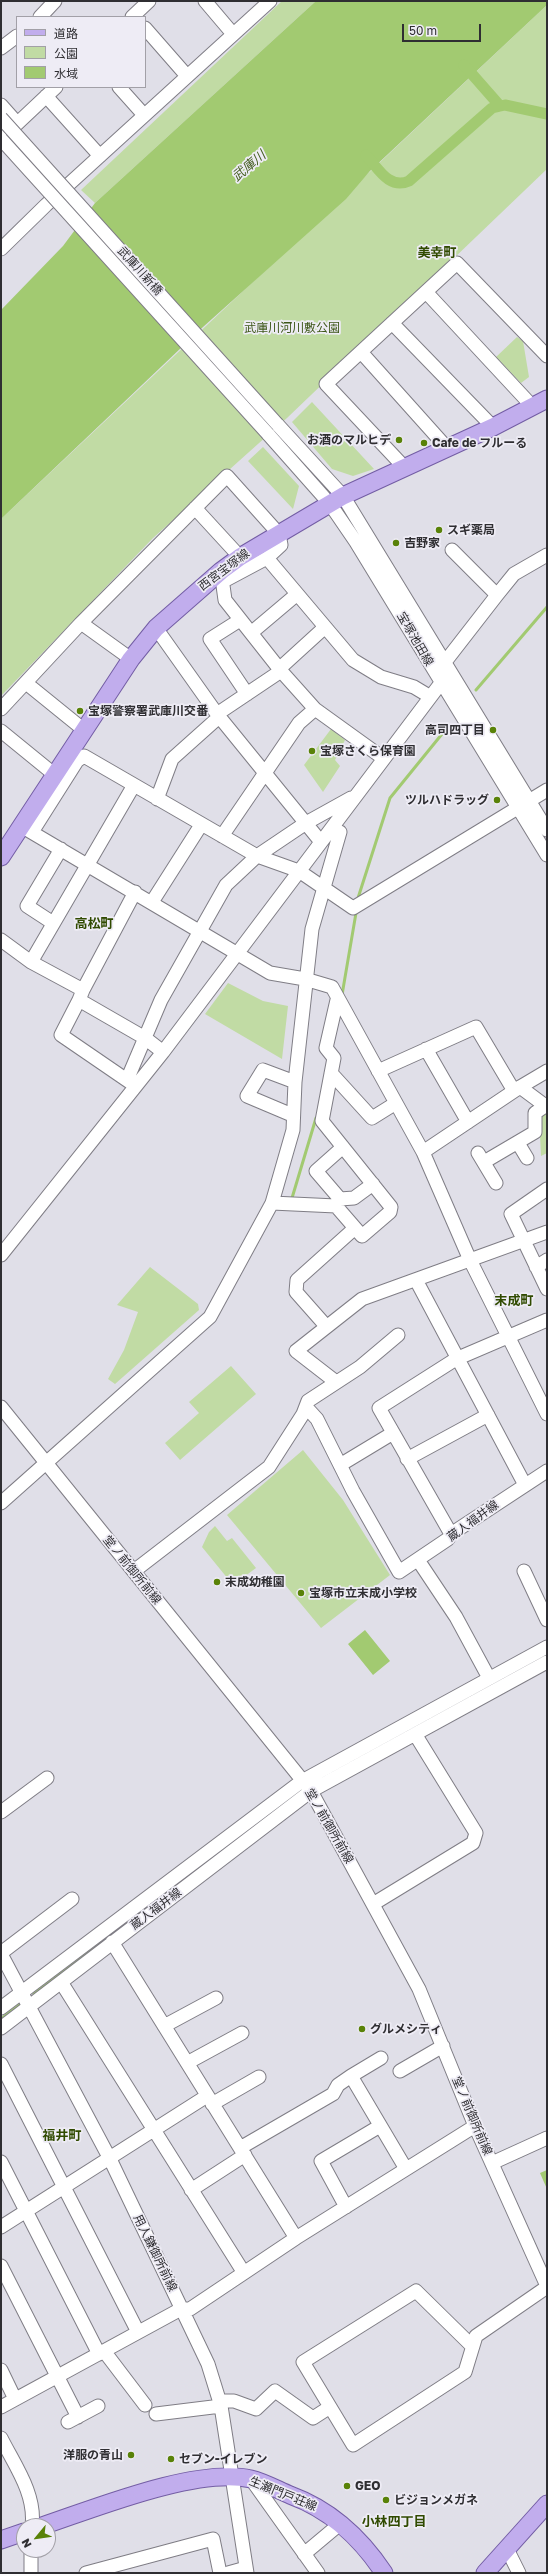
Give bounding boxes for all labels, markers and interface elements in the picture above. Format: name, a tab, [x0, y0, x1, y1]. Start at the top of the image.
legend	[16, 16, 146, 88]
scale bar	[404, 16, 483, 42]
text: 50 m	[409, 23, 437, 38]
text: 道路	[54, 26, 78, 41]
text: 公園	[54, 46, 78, 61]
text: 水域	[54, 66, 78, 81]
water label: 武庫川	[229, 147, 269, 185]
street label: 武庫川新橋	[115, 244, 165, 298]
district label: 美幸町	[418, 245, 456, 261]
park label: 武庫川河川敷公園	[244, 321, 340, 335]
place label: お酒のマルヒデ	[307, 433, 391, 447]
marker: お酒のマルヒデ	[394, 435, 404, 445]
place label: Cafe de フルーる	[432, 436, 527, 450]
marker: Cafe de フルーる	[419, 438, 429, 448]
place label: スギ薬局	[447, 523, 495, 537]
marker: スギ薬局	[434, 525, 444, 535]
place label: 吉野家	[404, 536, 440, 550]
marker: 吉野家	[391, 538, 401, 548]
street label: 西宮宝塚線	[196, 546, 252, 594]
street label: 宝塚池田線	[394, 609, 436, 669]
place label: 宝塚警察署武庫川交番	[88, 704, 208, 718]
marker: 宝塚警察署武庫川交番	[75, 706, 85, 716]
place label: 高司四丁目	[425, 723, 485, 737]
marker: 高司四丁目	[488, 725, 498, 735]
place label: 宝塚さくら保育園	[320, 744, 416, 758]
marker: 宝塚さくら保育園	[307, 746, 317, 756]
place label: ツルハドラッグ	[405, 793, 489, 807]
marker: ツルハドラッグ	[492, 795, 502, 805]
district label: 高松町	[75, 916, 113, 932]
district label: 末成町	[495, 1293, 533, 1309]
street label: 蔵人福井線	[444, 1498, 502, 1544]
street label: 堂ノ前御所前線	[100, 1533, 164, 1607]
place label: 末成幼稚園	[225, 1575, 285, 1589]
marker: 末成幼稚園	[212, 1577, 222, 1587]
place label: 宝塚市立末成小学校	[309, 1586, 417, 1600]
marker: 宝塚市立末成小学校	[296, 1588, 306, 1598]
street label: 堂ノ前御所前線	[302, 1786, 356, 1866]
street label: 蔵人福井線	[128, 1885, 184, 1933]
place label: グルメシティ	[370, 2022, 442, 2036]
marker: グルメシティ	[357, 2024, 367, 2034]
street label: 堂ノ前御所前線	[449, 2075, 495, 2157]
district label: 福井町	[43, 2128, 81, 2144]
street label: 用人鎌御所前線	[130, 2212, 180, 2294]
place label: 洋服の青山	[63, 2448, 123, 2462]
marker: 洋服の青山	[126, 2450, 136, 2460]
place label: セブン-イレブン	[179, 2452, 268, 2466]
marker: セブン-イレブン	[166, 2454, 176, 2464]
street label: 生瀬門戸荘線	[247, 2474, 319, 2514]
place label: GEO	[355, 2479, 380, 2493]
marker: GEO	[342, 2481, 352, 2491]
place label: ビジョンメガネ	[394, 2493, 478, 2507]
marker: ビジョンメガネ	[381, 2495, 391, 2505]
district label: 小林四丁目	[362, 2514, 426, 2530]
north arrow	[16, 2518, 56, 2558]
text: N	[18, 2537, 34, 2550]

